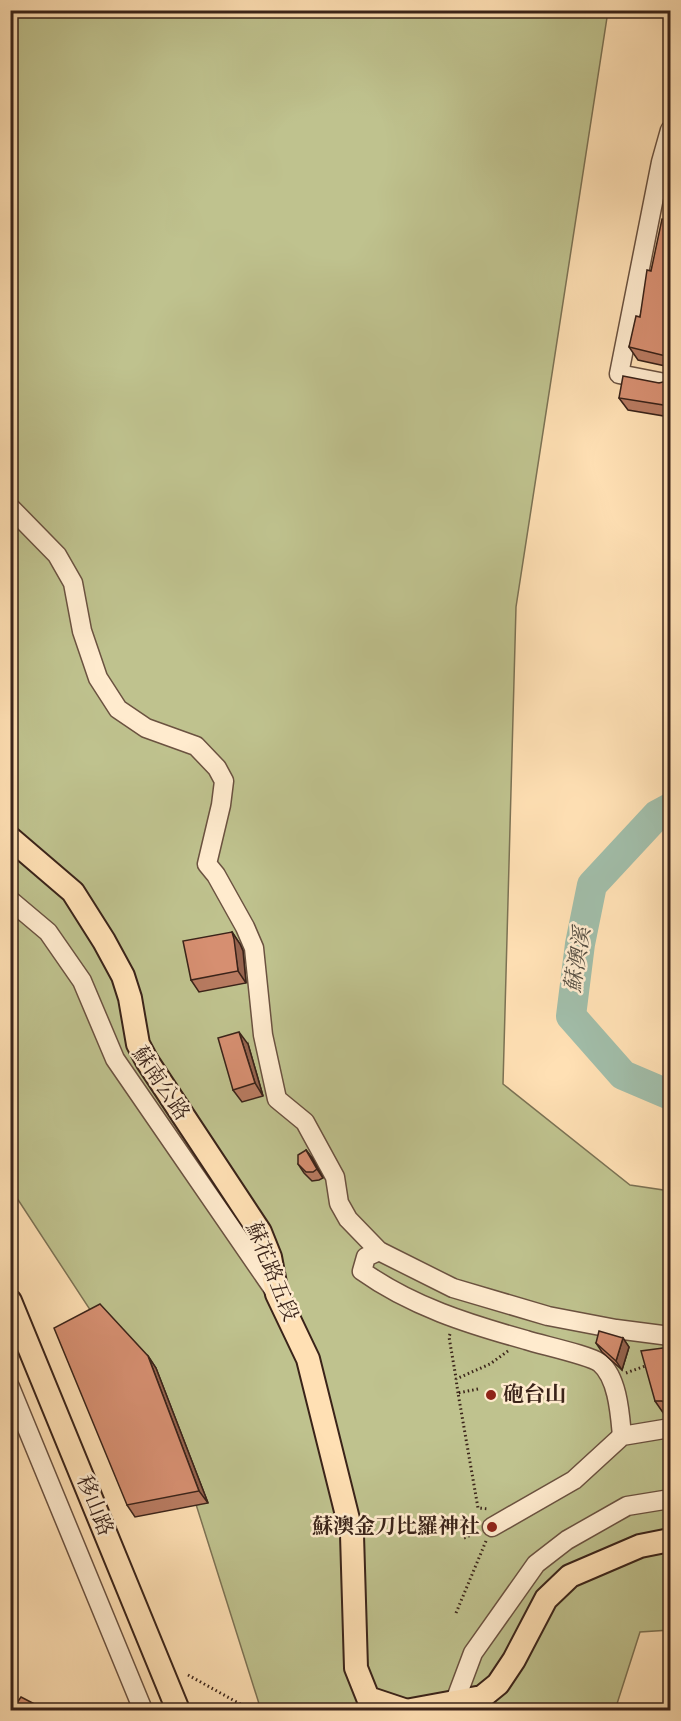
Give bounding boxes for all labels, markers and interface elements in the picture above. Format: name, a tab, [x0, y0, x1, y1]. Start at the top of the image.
water label: 蘇澳溪	[559, 923, 600, 995]
street label: 蘇南公路	[124, 1041, 196, 1127]
street label: 蘇花路五段	[238, 1218, 304, 1326]
place label: 砲台山	[503, 1381, 566, 1410]
marker: 砲台山	[484, 1388, 498, 1402]
street label: 移山路	[69, 1471, 119, 1541]
place label: 蘇澳金刀比羅神社	[312, 1513, 480, 1542]
marker: 蘇澳金刀比羅神社	[485, 1520, 499, 1534]

